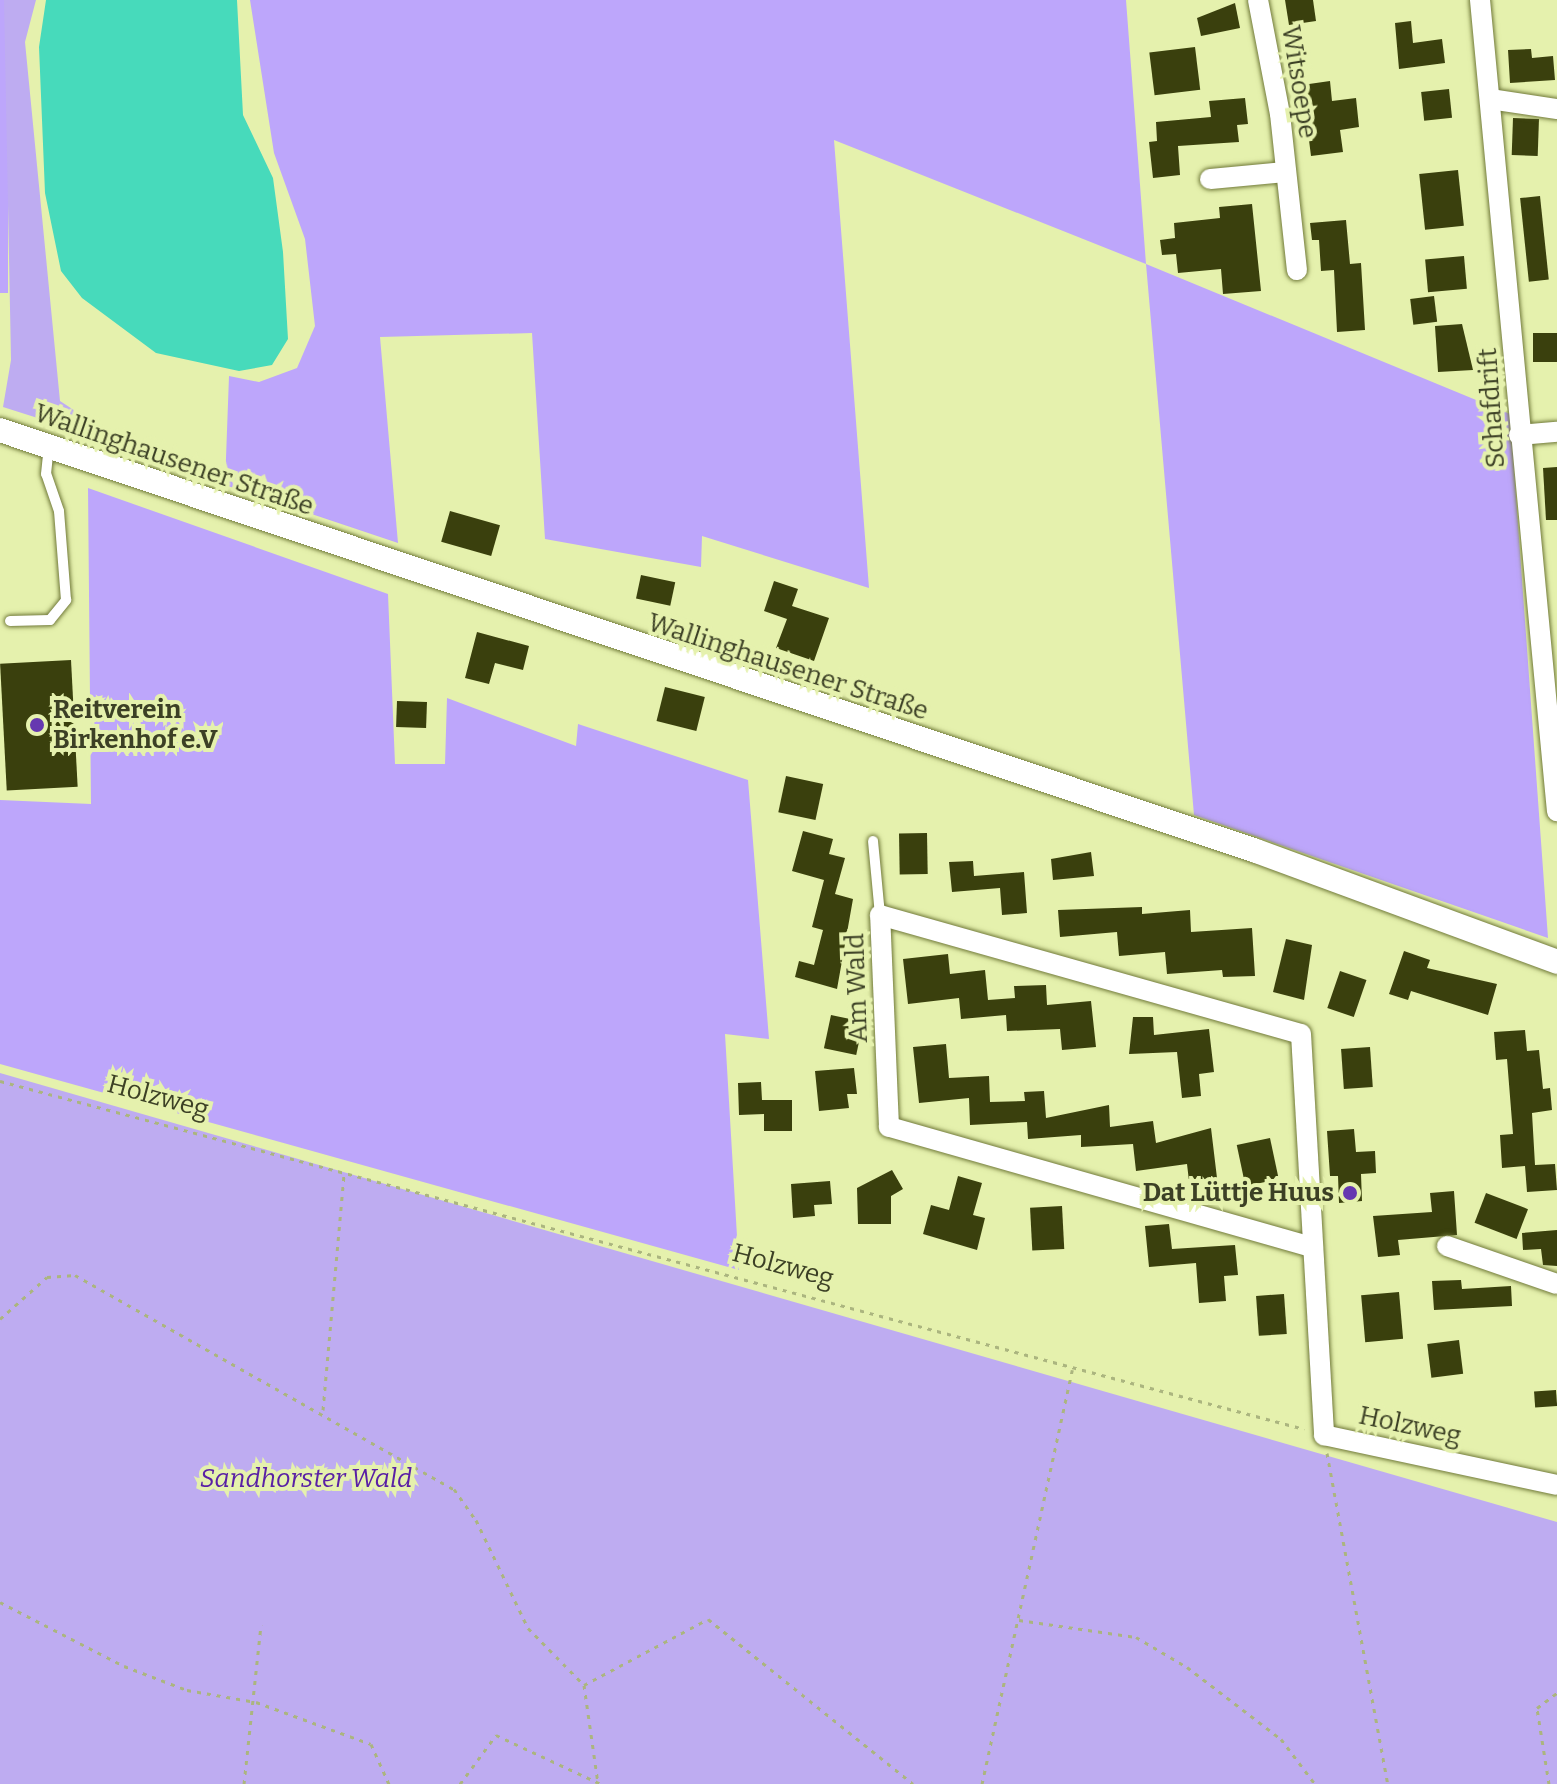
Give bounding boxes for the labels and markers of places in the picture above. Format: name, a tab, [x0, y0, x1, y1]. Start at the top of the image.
place label: Reitverein Birkenhof e.V	[53, 694, 218, 756]
marker: Reitverein Birkenhof e.V	[28, 716, 46, 734]
place label: Dat Lüttje Huus	[1143, 1177, 1334, 1209]
marker: Dat Lüttje Huus	[1341, 1184, 1359, 1202]

